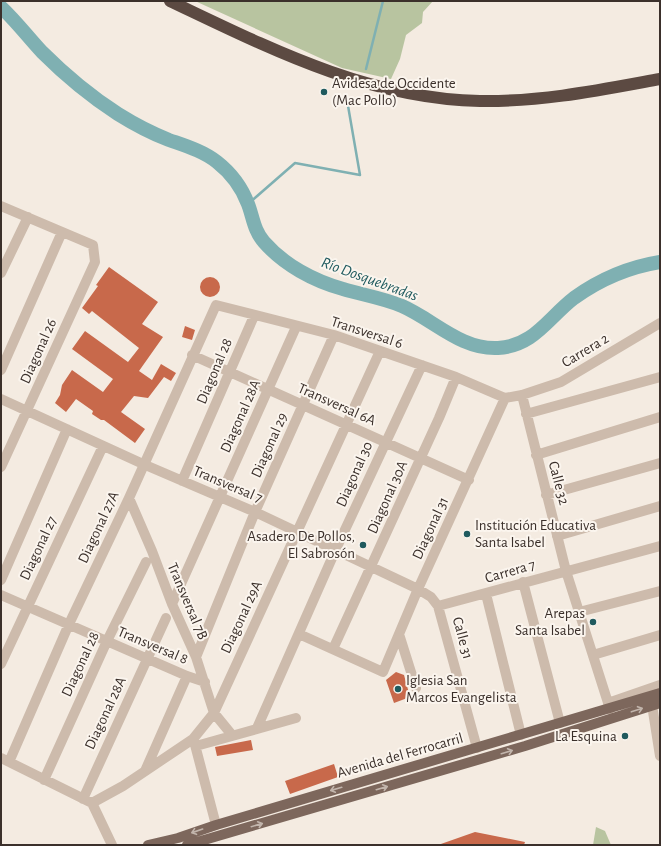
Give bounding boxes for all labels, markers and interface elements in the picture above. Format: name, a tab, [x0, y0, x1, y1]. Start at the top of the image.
place label: Avidesa de Occidente (Mac Pollo)	[332, 76, 456, 108]
marker: Avidesa de Occidente (Mac Pollo)	[319, 87, 329, 97]
water label: Río Dosquebradas	[319, 254, 420, 305]
street label: Transversal 6	[329, 314, 405, 351]
street label: Diagonal 26	[17, 316, 59, 386]
street label: Carrera 2	[559, 330, 612, 370]
street label: Diagonal 28	[194, 336, 235, 406]
street label: Diagonal 28A	[218, 377, 263, 455]
street label: Transversal 6A	[296, 381, 378, 428]
street label: Diagonal 29	[248, 410, 290, 480]
street label: Diagonal 30	[333, 439, 376, 509]
street label: Diagonal 30A	[365, 458, 410, 536]
street label: Calle 32	[546, 460, 572, 507]
street label: Transversal 7	[191, 463, 265, 506]
street label: Diagonal 27A	[75, 489, 122, 565]
street label: Diagonal 31	[410, 495, 451, 562]
street label: Diagonal 27	[17, 514, 60, 583]
place label: Institución Educativa Santa Isabel	[475, 518, 596, 550]
place label: Asadero De Pollos, El Sabrosón	[247, 529, 355, 561]
marker: Institución Educativa Santa Isabel	[462, 529, 472, 539]
marker: Asadero De Pollos, El Sabrosón	[358, 540, 368, 550]
street label: Carrera 7	[483, 557, 537, 586]
street label: Transversal 7B	[165, 561, 210, 642]
street label: Diagonal 29A	[218, 578, 265, 656]
place label: Arepas Santa Isabel	[515, 606, 585, 638]
street label: Calle 31	[450, 615, 475, 661]
marker: Arepas Santa Isabel	[588, 617, 598, 627]
street label: Transversal 8	[115, 624, 190, 667]
street label: Diagonal 28	[59, 630, 102, 699]
place label: Iglesia San Marcos Evangelista	[406, 673, 517, 705]
street label: Diagonal 28A	[82, 674, 129, 752]
marker: Iglesia San Marcos Evangelista	[393, 684, 403, 694]
one-way arrow	[630, 706, 643, 713]
place label: La Esquina	[555, 729, 617, 744]
street label: Avenida del Ferrocarril	[335, 730, 465, 781]
marker: La Esquina	[620, 731, 630, 741]
one-way arrow	[500, 748, 513, 755]
one-way arrow	[375, 784, 388, 791]
one-way arrow	[330, 786, 343, 793]
one-way arrow	[250, 821, 263, 828]
one-way arrow	[190, 828, 203, 835]

